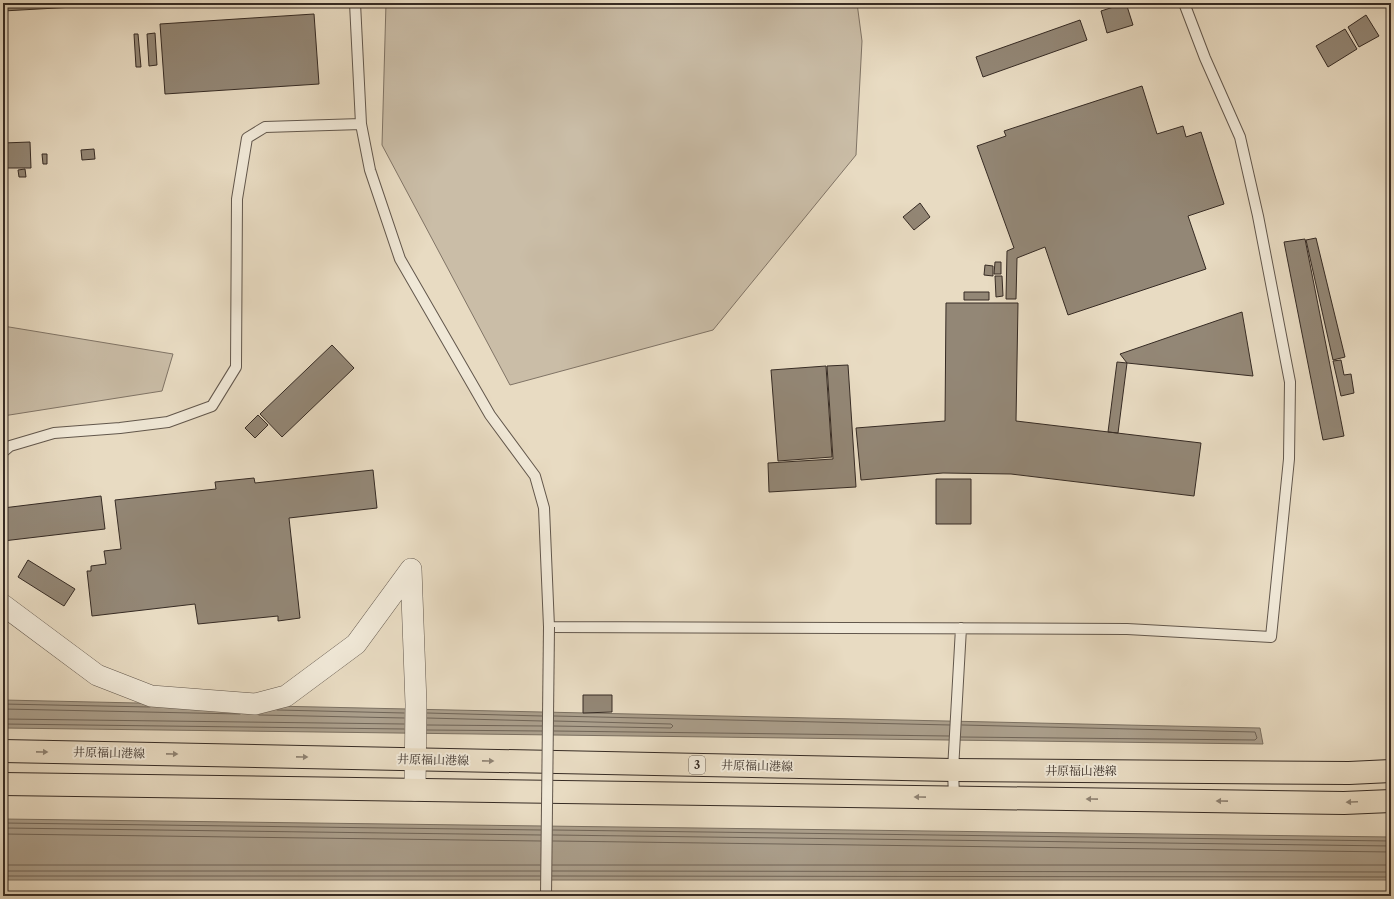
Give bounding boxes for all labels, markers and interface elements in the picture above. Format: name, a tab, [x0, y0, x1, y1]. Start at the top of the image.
street label: 井原福山港線	[73, 744, 145, 761]
one-way arrow	[36, 749, 49, 755]
one-way arrow	[166, 751, 179, 757]
street label: 井原福山港線	[397, 751, 469, 768]
one-way arrow	[296, 754, 309, 760]
road number: 3	[689, 756, 705, 774]
one-way arrow	[482, 757, 494, 764]
street label: 井原福山港線	[721, 757, 793, 774]
street label: 井原福山港線	[1045, 763, 1117, 778]
one-way arrow	[913, 794, 926, 800]
one-way arrow	[1085, 796, 1098, 802]
one-way arrow	[1215, 798, 1228, 804]
one-way arrow	[1346, 799, 1358, 806]

